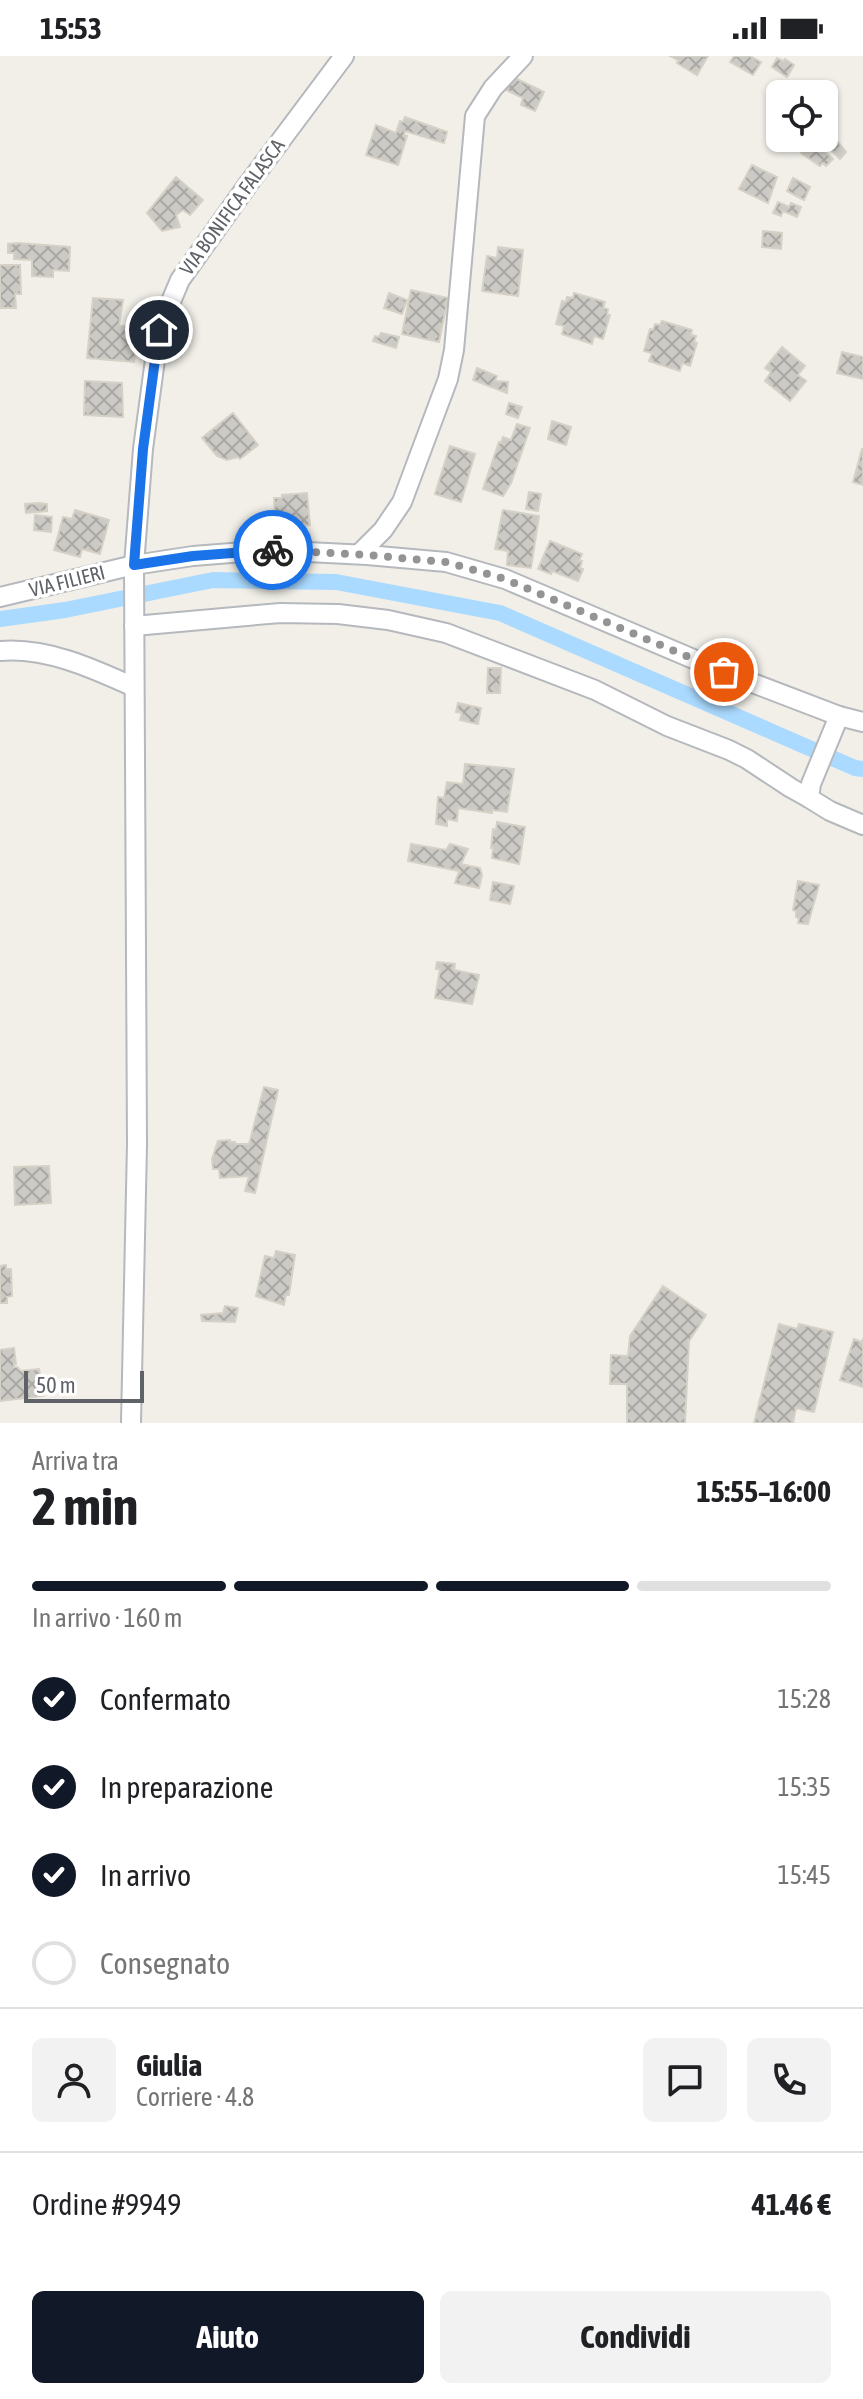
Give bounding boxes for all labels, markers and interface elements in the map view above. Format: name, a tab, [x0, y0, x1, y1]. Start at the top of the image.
text: 15:53	[40, 11, 102, 45]
map controls	[766, 80, 838, 152]
button: locate	[766, 80, 838, 152]
street label: VIA BONIFICA FALASCA	[175, 134, 289, 279]
pin	[125, 296, 193, 364]
icon: home	[137, 308, 181, 352]
courier	[233, 510, 313, 590]
icon: bike	[251, 528, 295, 572]
street label: VIA FILIERI	[27, 560, 107, 601]
pin	[690, 638, 758, 706]
icon: bag	[702, 650, 746, 694]
scale bar	[24, 1367, 144, 1403]
text: 50 m	[36, 1372, 76, 1398]
text: Arriva tra	[32, 1446, 119, 1476]
text: 15:55–16:00	[696, 1474, 831, 1508]
text: 2 min	[32, 1476, 138, 1536]
text: In arrivo · 160 m	[32, 1603, 183, 1633]
icon: check	[32, 1677, 76, 1721]
text: Confermato	[100, 1682, 231, 1716]
text: 15:28	[777, 1684, 831, 1714]
icon: check	[32, 1765, 76, 1809]
text: In preparazione	[100, 1770, 273, 1804]
text: 15:35	[777, 1772, 831, 1802]
icon: check	[32, 1853, 76, 1897]
text: In arrivo	[100, 1858, 191, 1892]
text: 15:45	[777, 1860, 831, 1890]
text: Consegnato	[100, 1946, 230, 1980]
button: person	[32, 2038, 116, 2122]
button: chat	[643, 2038, 727, 2122]
button: phone	[747, 2038, 831, 2122]
text: Giulia	[136, 2048, 202, 2082]
text: Corriere · 4.8	[136, 2082, 254, 2112]
text: Ordine #9949	[32, 2187, 181, 2221]
text: 41.46 €	[752, 2187, 831, 2221]
button: Aiuto	[32, 2291, 424, 2383]
button: Condividi	[440, 2291, 831, 2383]

